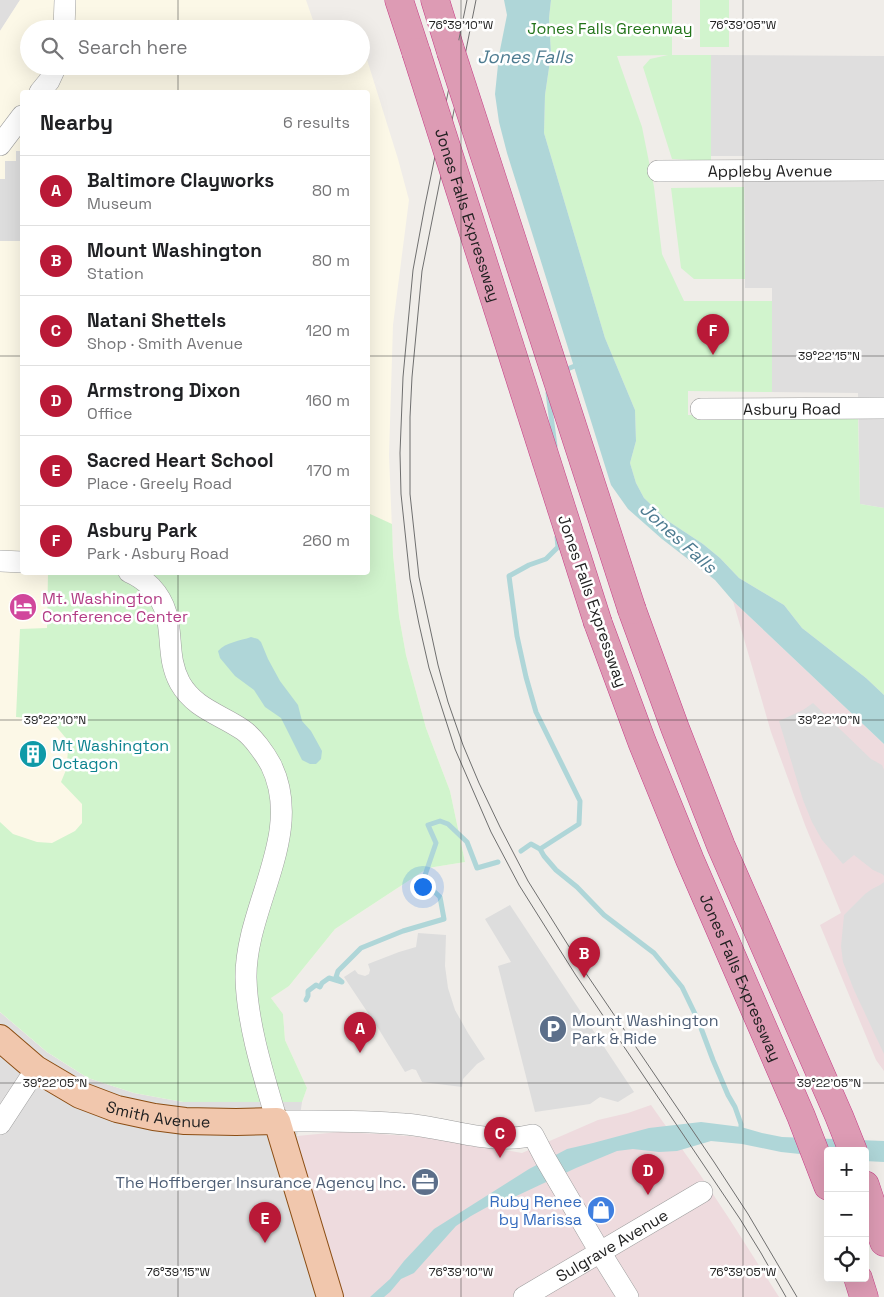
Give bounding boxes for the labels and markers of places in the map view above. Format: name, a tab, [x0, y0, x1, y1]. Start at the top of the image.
pin: F	[697, 314, 729, 355]
place label: Mt. Washington Conference Center	[42, 588, 188, 627]
hotel icon: Mt. Washington Conference Center	[8, 592, 38, 622]
place label: Mt Washington Octagon	[52, 735, 169, 774]
building icon: Mt Washington Octagon	[18, 739, 48, 769]
pin: B	[568, 937, 600, 978]
place label: Mount Washington Park & Ride	[572, 1010, 718, 1049]
pin: A	[344, 1012, 376, 1053]
parking icon: Mount Washington Park & Ride	[538, 1014, 568, 1044]
pin: C	[484, 1117, 516, 1158]
pin: D	[632, 1154, 664, 1195]
office icon: The Hoffberger Insurance Agency Inc.	[410, 1167, 440, 1197]
place label: The Hoffberger Insurance Agency Inc.	[116, 1172, 406, 1193]
place label: Ruby Renee by Marissa	[490, 1191, 582, 1230]
shop icon: Ruby Renee by Marissa	[586, 1195, 616, 1225]
pin: E	[249, 1202, 281, 1243]

